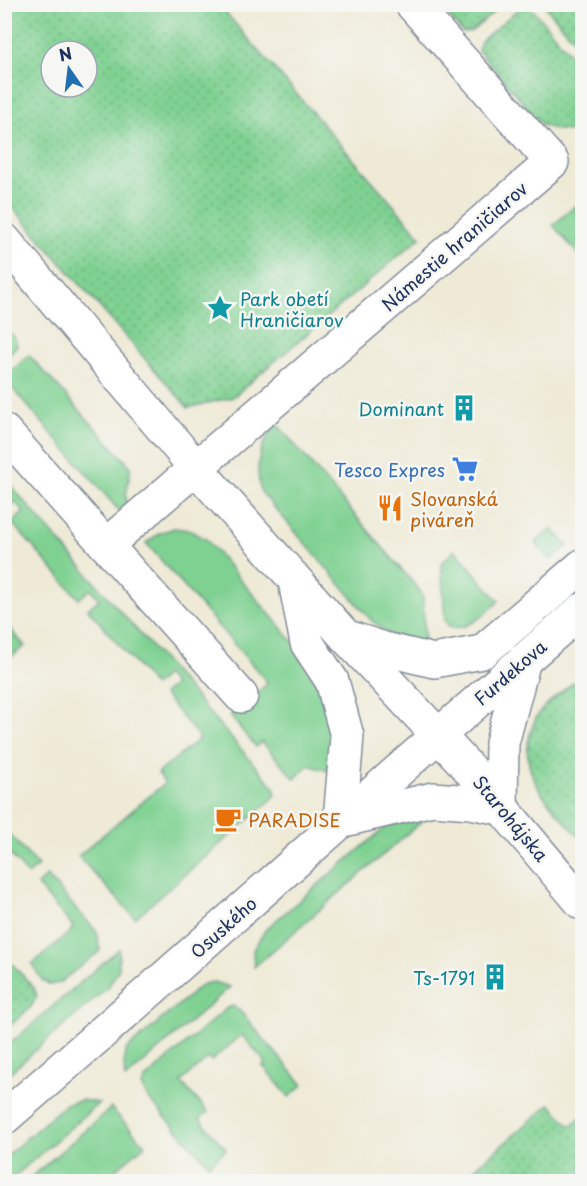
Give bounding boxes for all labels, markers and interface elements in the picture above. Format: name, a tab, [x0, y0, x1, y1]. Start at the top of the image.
north arrow	[39, 39, 99, 99]
text: N	[56, 40, 74, 67]
street label: Námestie hraničiarov	[375, 175, 533, 317]
place label: Park obetí Hraničiarov	[240, 285, 344, 333]
place icon: Park obetí Hraničiarov	[205, 293, 235, 323]
building icon: Dominant	[449, 393, 479, 423]
place label: Dominant	[359, 395, 444, 422]
supermarket icon: Tesco Expres	[450, 454, 480, 484]
place label: Tesco Expres	[334, 456, 445, 483]
place label: Slovanská piváreň	[410, 485, 499, 533]
restaurant icon: Slovanská piváreň	[375, 493, 405, 523]
street label: Furdekova	[468, 633, 552, 711]
street label: Starohájska	[467, 769, 555, 867]
cafe icon: PARADISE	[213, 804, 243, 834]
place label: PARADISE	[248, 806, 341, 833]
street label: Osuského	[184, 890, 262, 964]
building icon: Ts-1791	[480, 962, 510, 992]
place label: Ts-1791	[413, 964, 475, 991]

